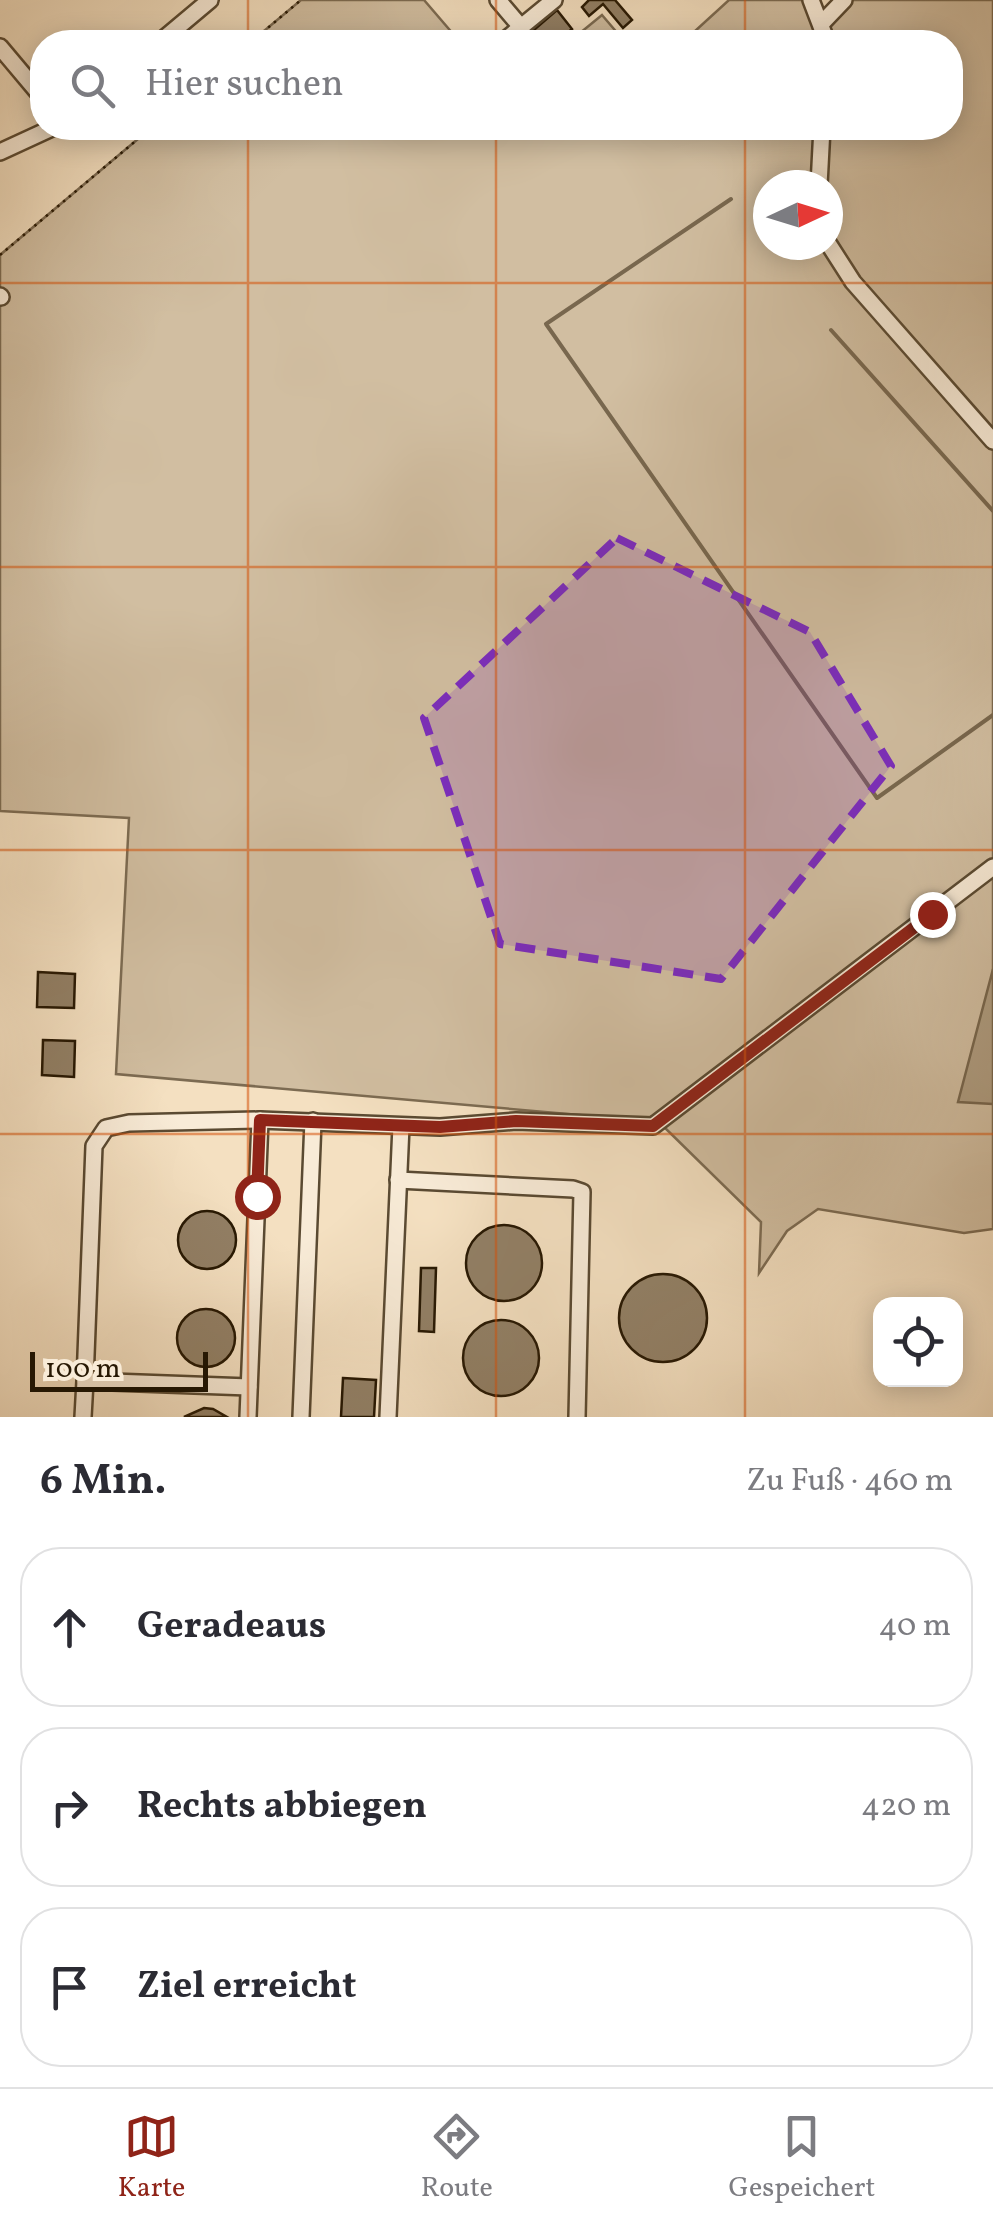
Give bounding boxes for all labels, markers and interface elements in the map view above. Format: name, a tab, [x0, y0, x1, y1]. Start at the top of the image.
search box	[30, 30, 963, 140]
icon: search	[65, 58, 120, 113]
text: Hier suchen	[145, 59, 344, 112]
north arrow	[753, 170, 843, 260]
route end	[910, 892, 956, 938]
route start	[235, 1174, 281, 1220]
map controls	[873, 1297, 963, 1387]
button: locate	[873, 1297, 963, 1387]
scale bar	[30, 1347, 208, 1392]
text: 100 m	[45, 1350, 120, 1389]
text: 6 Min.	[40, 1453, 166, 1512]
text: Zu Fuß · 460 m	[746, 1460, 953, 1504]
icon: ahead	[42, 1600, 97, 1655]
text: Geradeaus	[137, 1601, 326, 1654]
text: 40 m	[879, 1605, 951, 1649]
icon: right	[42, 1780, 97, 1835]
text: Rechts abbiegen	[137, 1781, 427, 1834]
text: 420 m	[861, 1785, 951, 1829]
icon: arrive	[42, 1960, 97, 2015]
text: Ziel erreicht	[137, 1961, 357, 2014]
tab: Karte	[118, 2109, 185, 2208]
tab: Route	[421, 2109, 493, 2208]
tab: Gespeichert	[728, 2109, 875, 2208]

